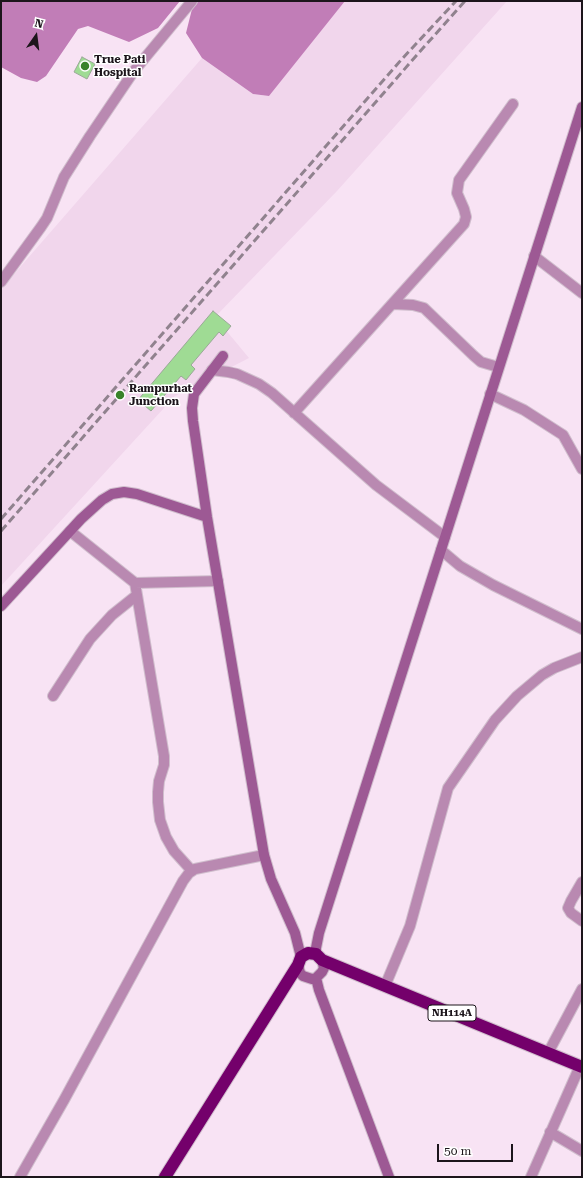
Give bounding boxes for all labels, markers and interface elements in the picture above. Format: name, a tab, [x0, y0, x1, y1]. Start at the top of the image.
north arrow	[16, 16, 56, 56]
text: N	[33, 17, 45, 31]
place label: True Pati Hospital	[94, 53, 145, 79]
marker: True Pati Hospital	[79, 60, 91, 72]
place label: Rampurhat Junction	[129, 382, 192, 408]
marker: Rampurhat Junction	[114, 389, 126, 401]
road number: NH114A	[428, 1005, 476, 1021]
scale bar	[439, 1136, 515, 1162]
text: 50 m	[444, 1144, 471, 1158]

